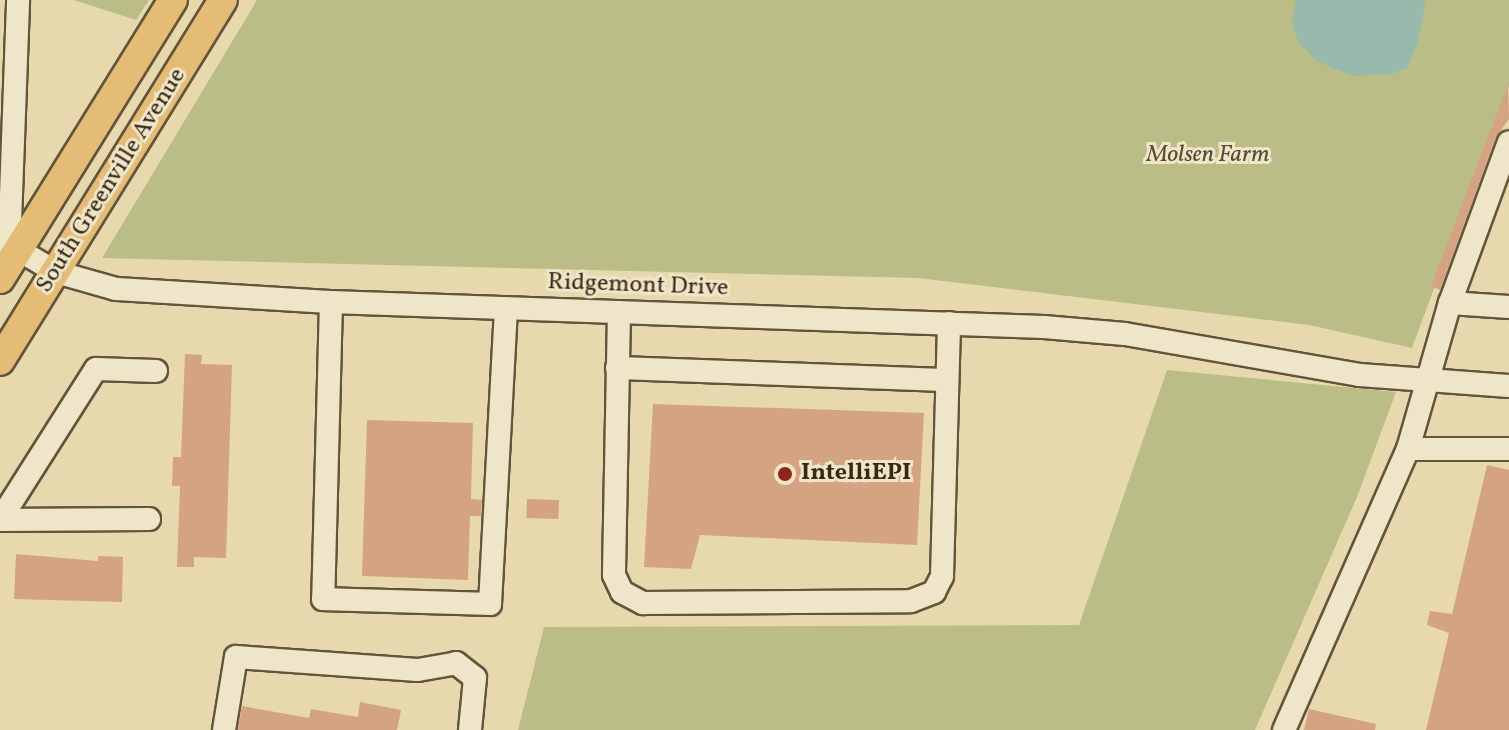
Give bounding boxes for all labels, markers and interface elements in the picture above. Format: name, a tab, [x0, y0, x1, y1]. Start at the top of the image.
street label: South Greenville Avenue	[31, 63, 193, 299]
park label: Molsen Farm	[1147, 142, 1269, 170]
street label: Ridgemont Drive	[547, 268, 729, 304]
place label: IntelliEPI	[801, 460, 911, 488]
marker: IntelliEPI	[776, 465, 794, 483]

